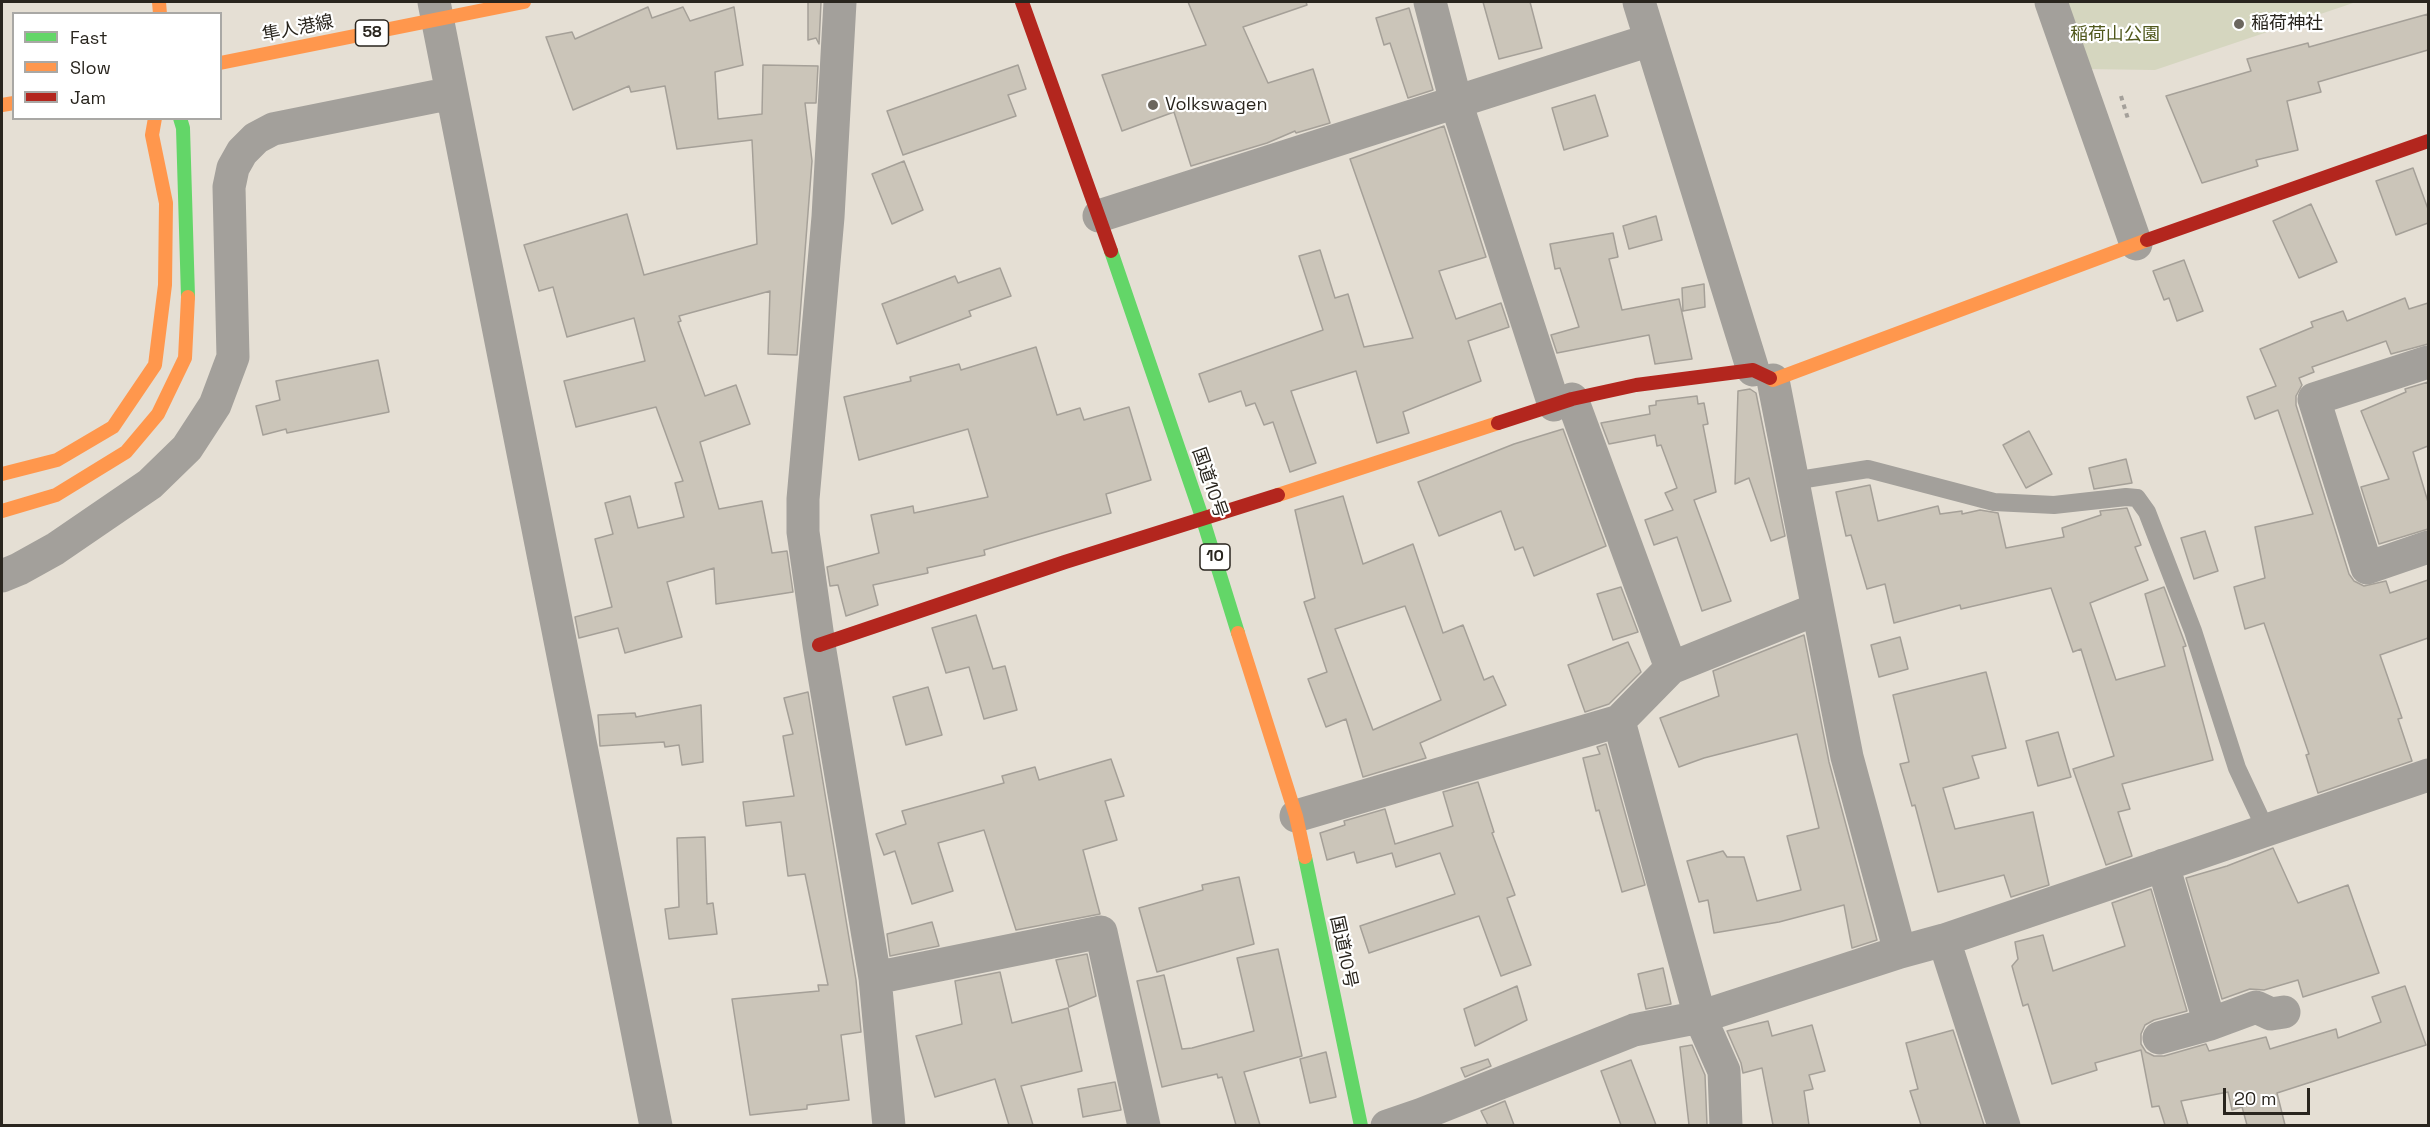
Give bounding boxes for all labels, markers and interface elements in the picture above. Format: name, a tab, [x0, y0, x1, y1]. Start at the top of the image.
legend	[12, 12, 222, 120]
street label: 隼人港線	[261, 12, 335, 46]
place label: 稲荷神社	[2251, 13, 2323, 35]
marker: 稲荷神社	[2232, 17, 2246, 31]
road number: 58	[356, 20, 388, 46]
park label: 稲荷山公園	[2070, 24, 2160, 46]
text: Fast	[70, 26, 107, 49]
text: Slow	[70, 56, 111, 79]
text: Jam	[70, 86, 106, 109]
place label: Volkswagen	[1165, 94, 1267, 116]
marker: Volkswagen	[1146, 98, 1160, 112]
street label: 国道10号	[1187, 445, 1231, 521]
road number: 10	[1200, 544, 1230, 570]
street label: 国道10号	[1325, 914, 1361, 990]
scale bar	[2226, 1076, 2313, 1114]
text: 20 m	[2234, 1087, 2277, 1110]

